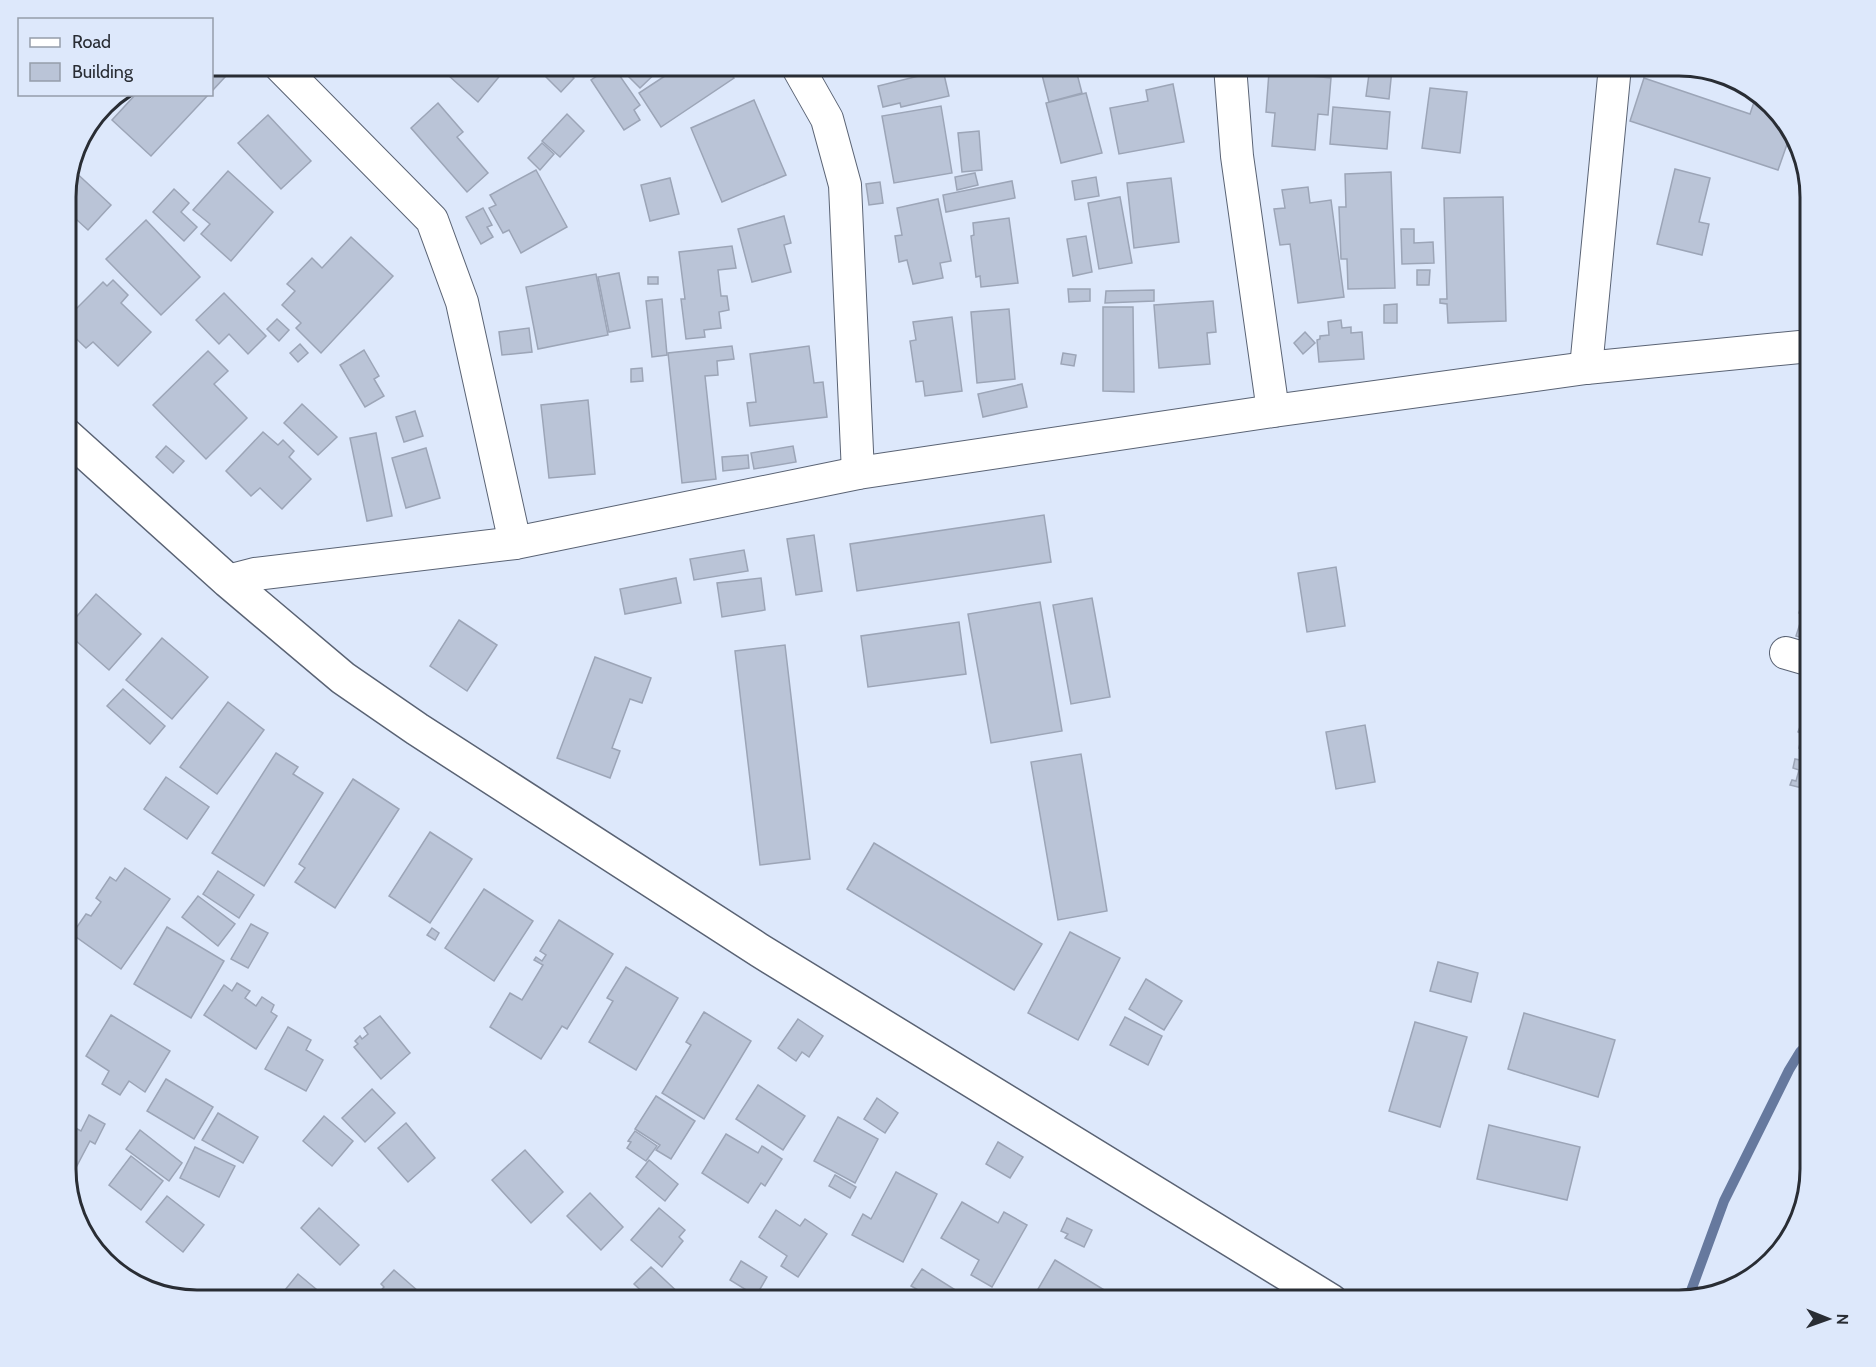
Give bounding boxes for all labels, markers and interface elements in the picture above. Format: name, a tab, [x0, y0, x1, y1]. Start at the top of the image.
legend	[18, 18, 213, 96]
text: Road	[72, 31, 111, 53]
text: Building	[72, 61, 134, 83]
north arrow	[1798, 1289, 1858, 1349]
text: N	[1833, 1313, 1852, 1325]

